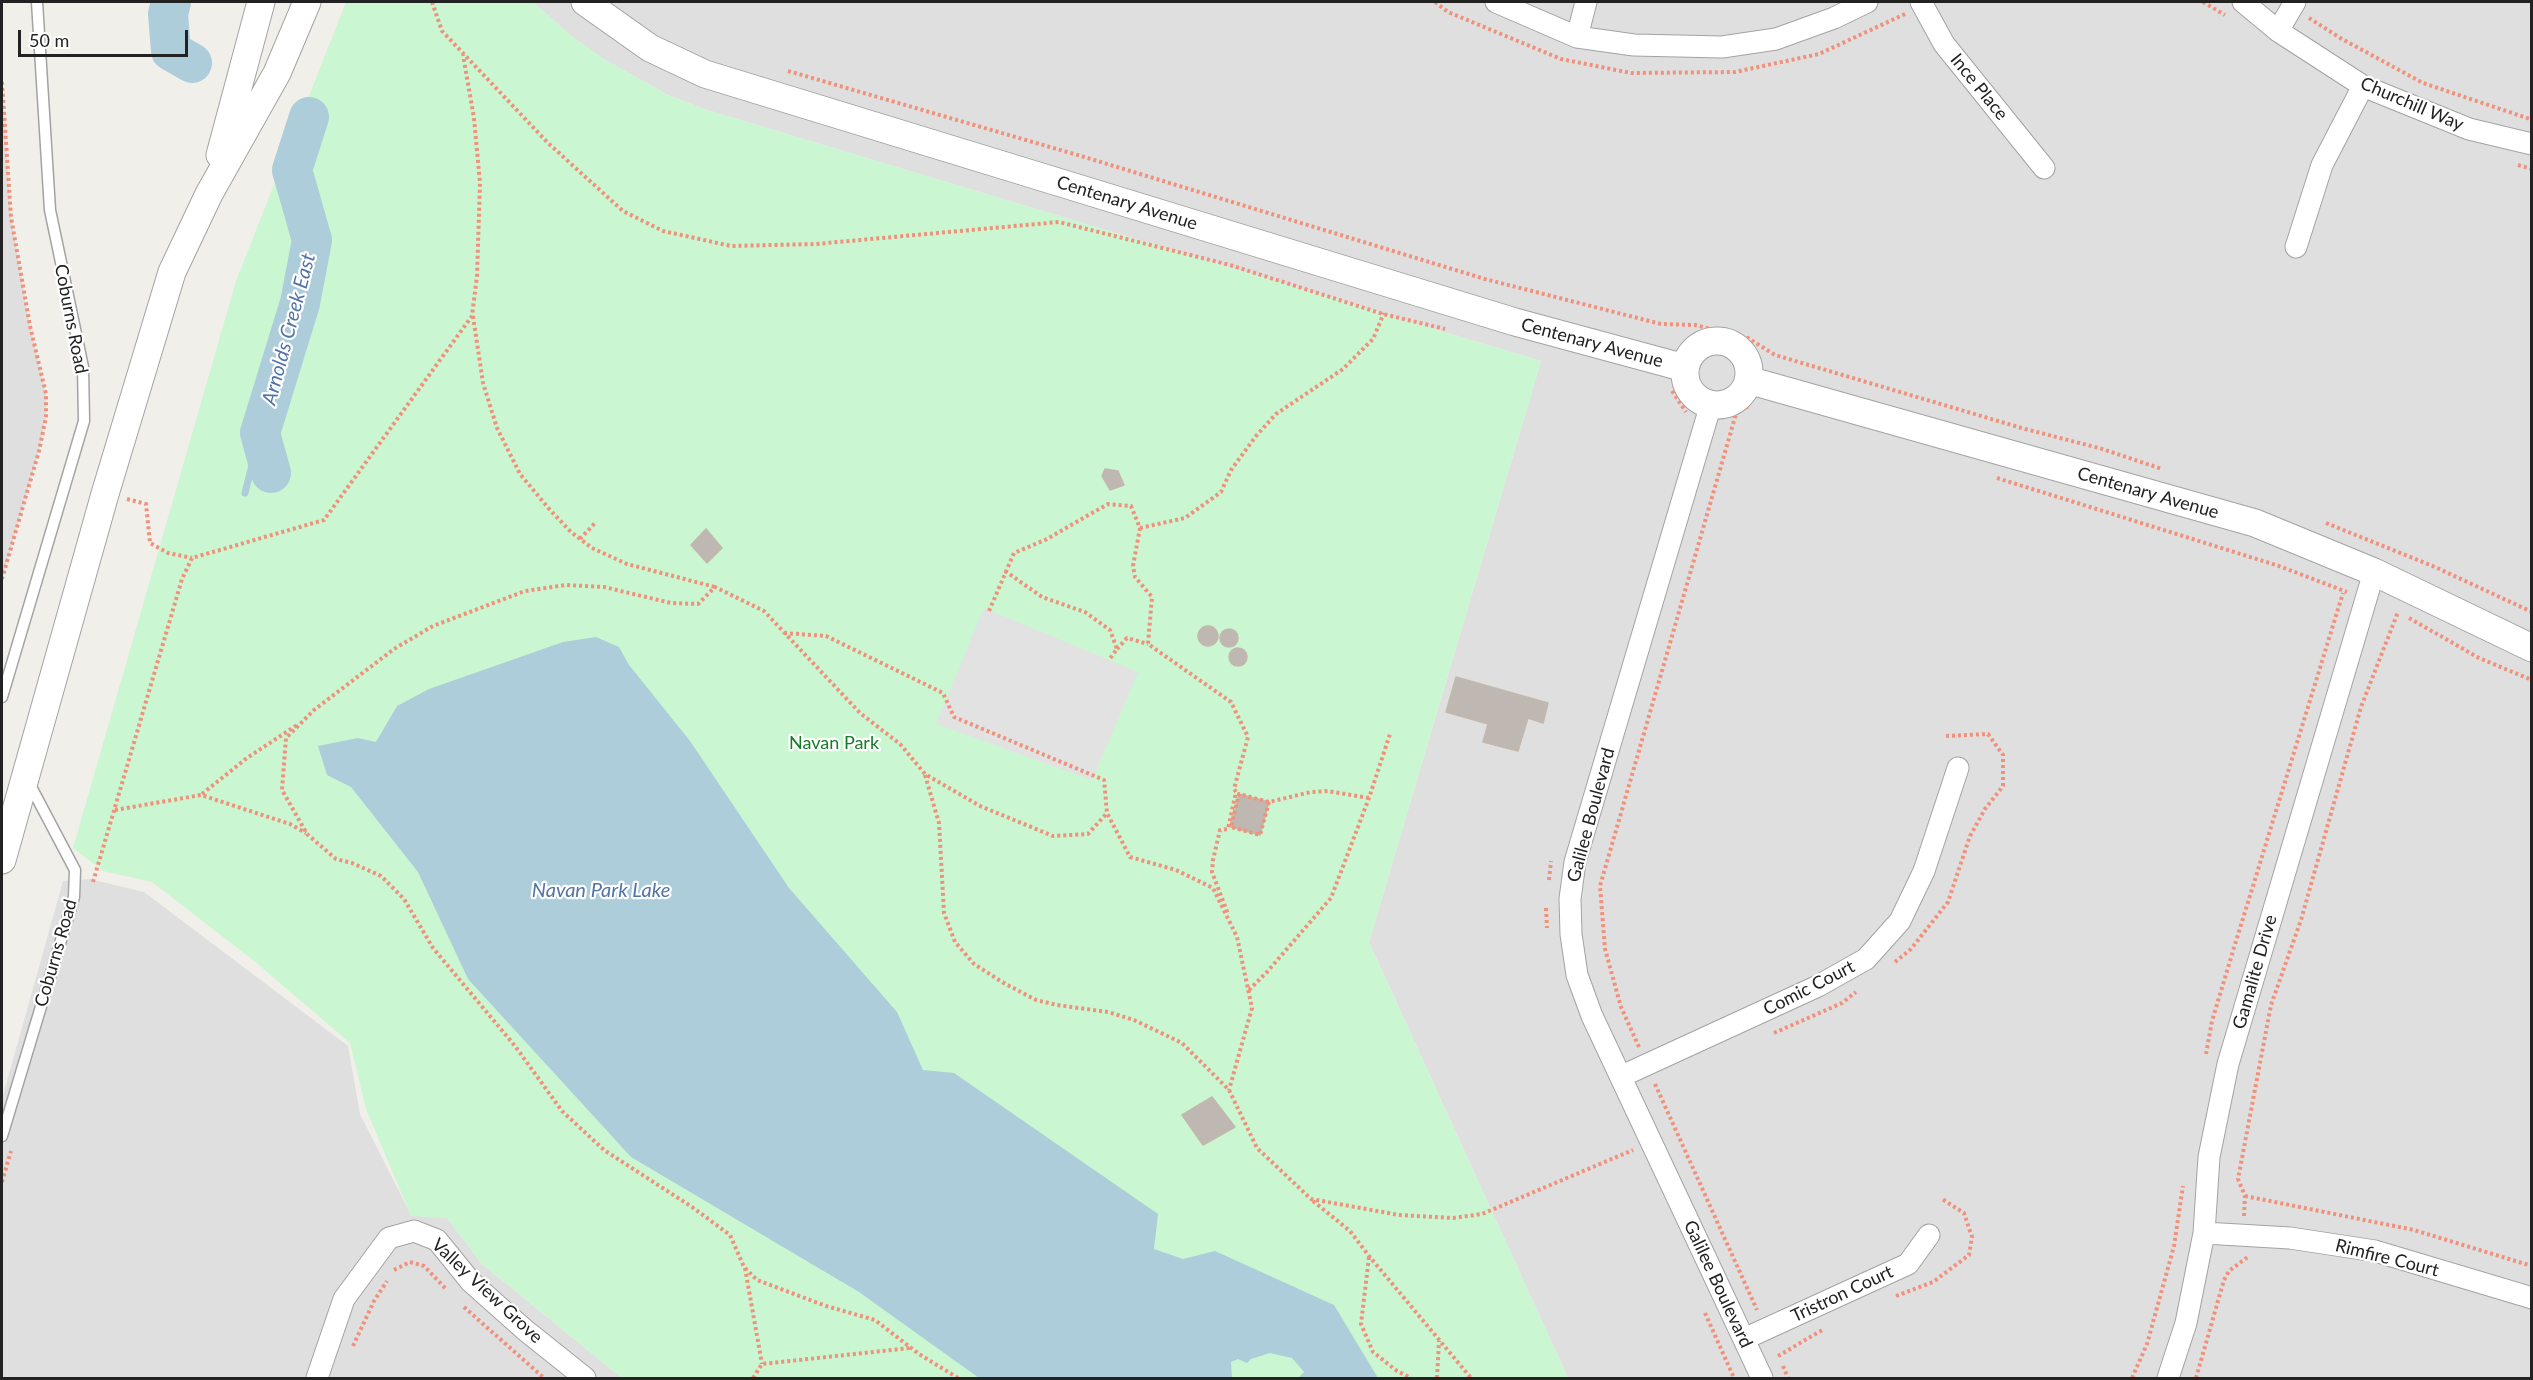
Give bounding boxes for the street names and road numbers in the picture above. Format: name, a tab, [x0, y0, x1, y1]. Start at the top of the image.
street label: Ince Place	[1946, 49, 2012, 125]
street label: Churchill Way	[2357, 73, 2467, 135]
street label: Centenary Avenue	[1054, 171, 1200, 235]
street label: Coburns Road	[50, 262, 92, 376]
street label: Centenary Avenue	[1519, 314, 1665, 372]
street label: Centenary Avenue	[2075, 462, 2221, 524]
street label: Galilee Boulevard	[1563, 746, 1619, 884]
street label: Coburns Road	[30, 897, 82, 1009]
street label: Gamalite Drive	[2228, 912, 2282, 1032]
street label: Comic Court	[1760, 956, 1858, 1020]
street label: Galilee Boulevard	[1679, 1217, 1757, 1351]
street label: Valley View Grove	[427, 1234, 547, 1348]
street label: Rimfire Court	[2333, 1235, 2441, 1281]
street label: Tristron Court	[1788, 1261, 1896, 1327]

